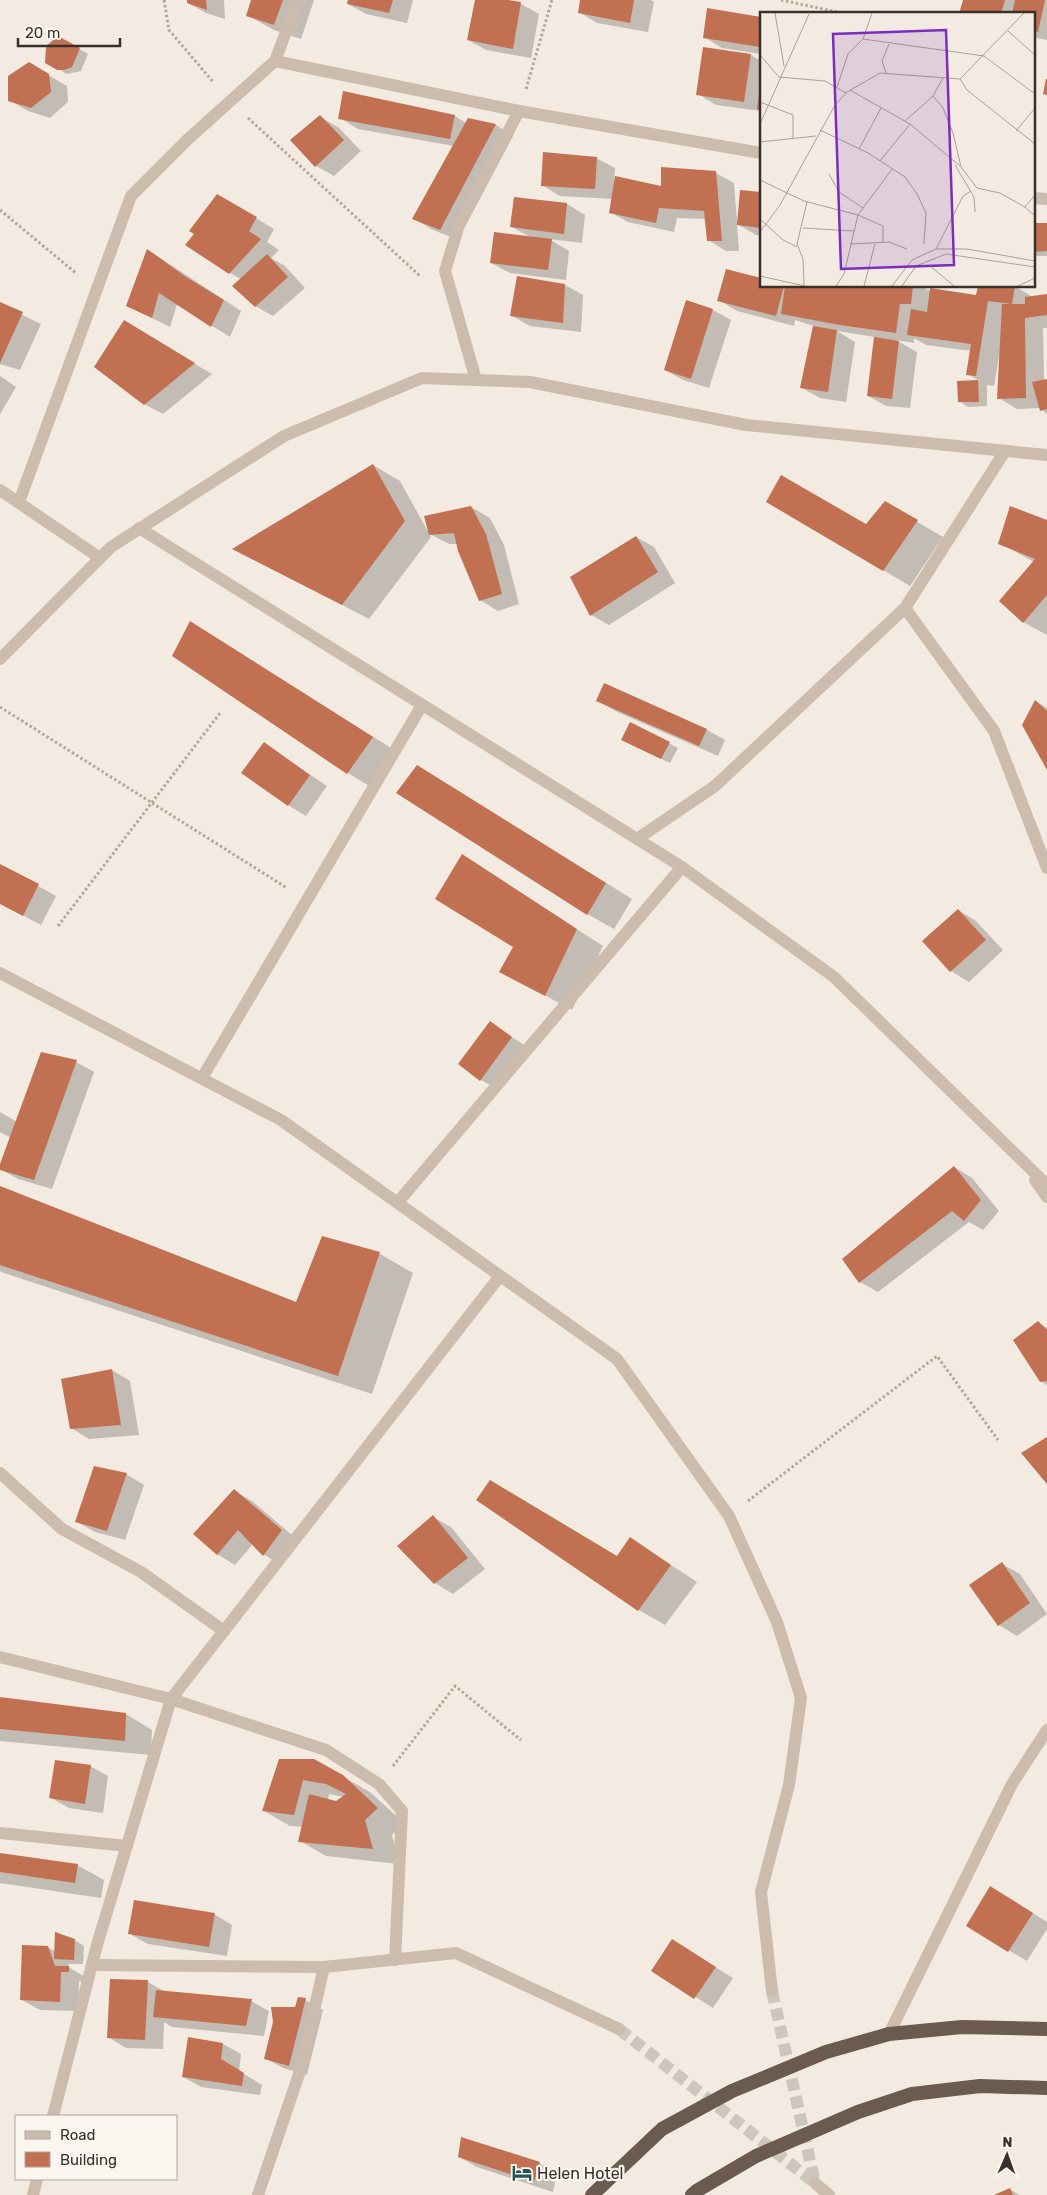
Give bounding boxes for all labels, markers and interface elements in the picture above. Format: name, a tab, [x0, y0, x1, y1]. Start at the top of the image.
inset map	[760, 12, 1034, 288]
scale bar	[18, 15, 120, 47]
text: 20 m	[25, 24, 60, 42]
legend	[15, 2115, 178, 2180]
text: Road	[60, 2126, 96, 2144]
north arrow	[982, 2130, 1032, 2180]
text: N	[1002, 2134, 1013, 2151]
text: Building	[60, 2151, 117, 2169]
hotel icon: Helen Hotel	[511, 2162, 533, 2184]
place label: Helen Hotel	[537, 2164, 623, 2183]

